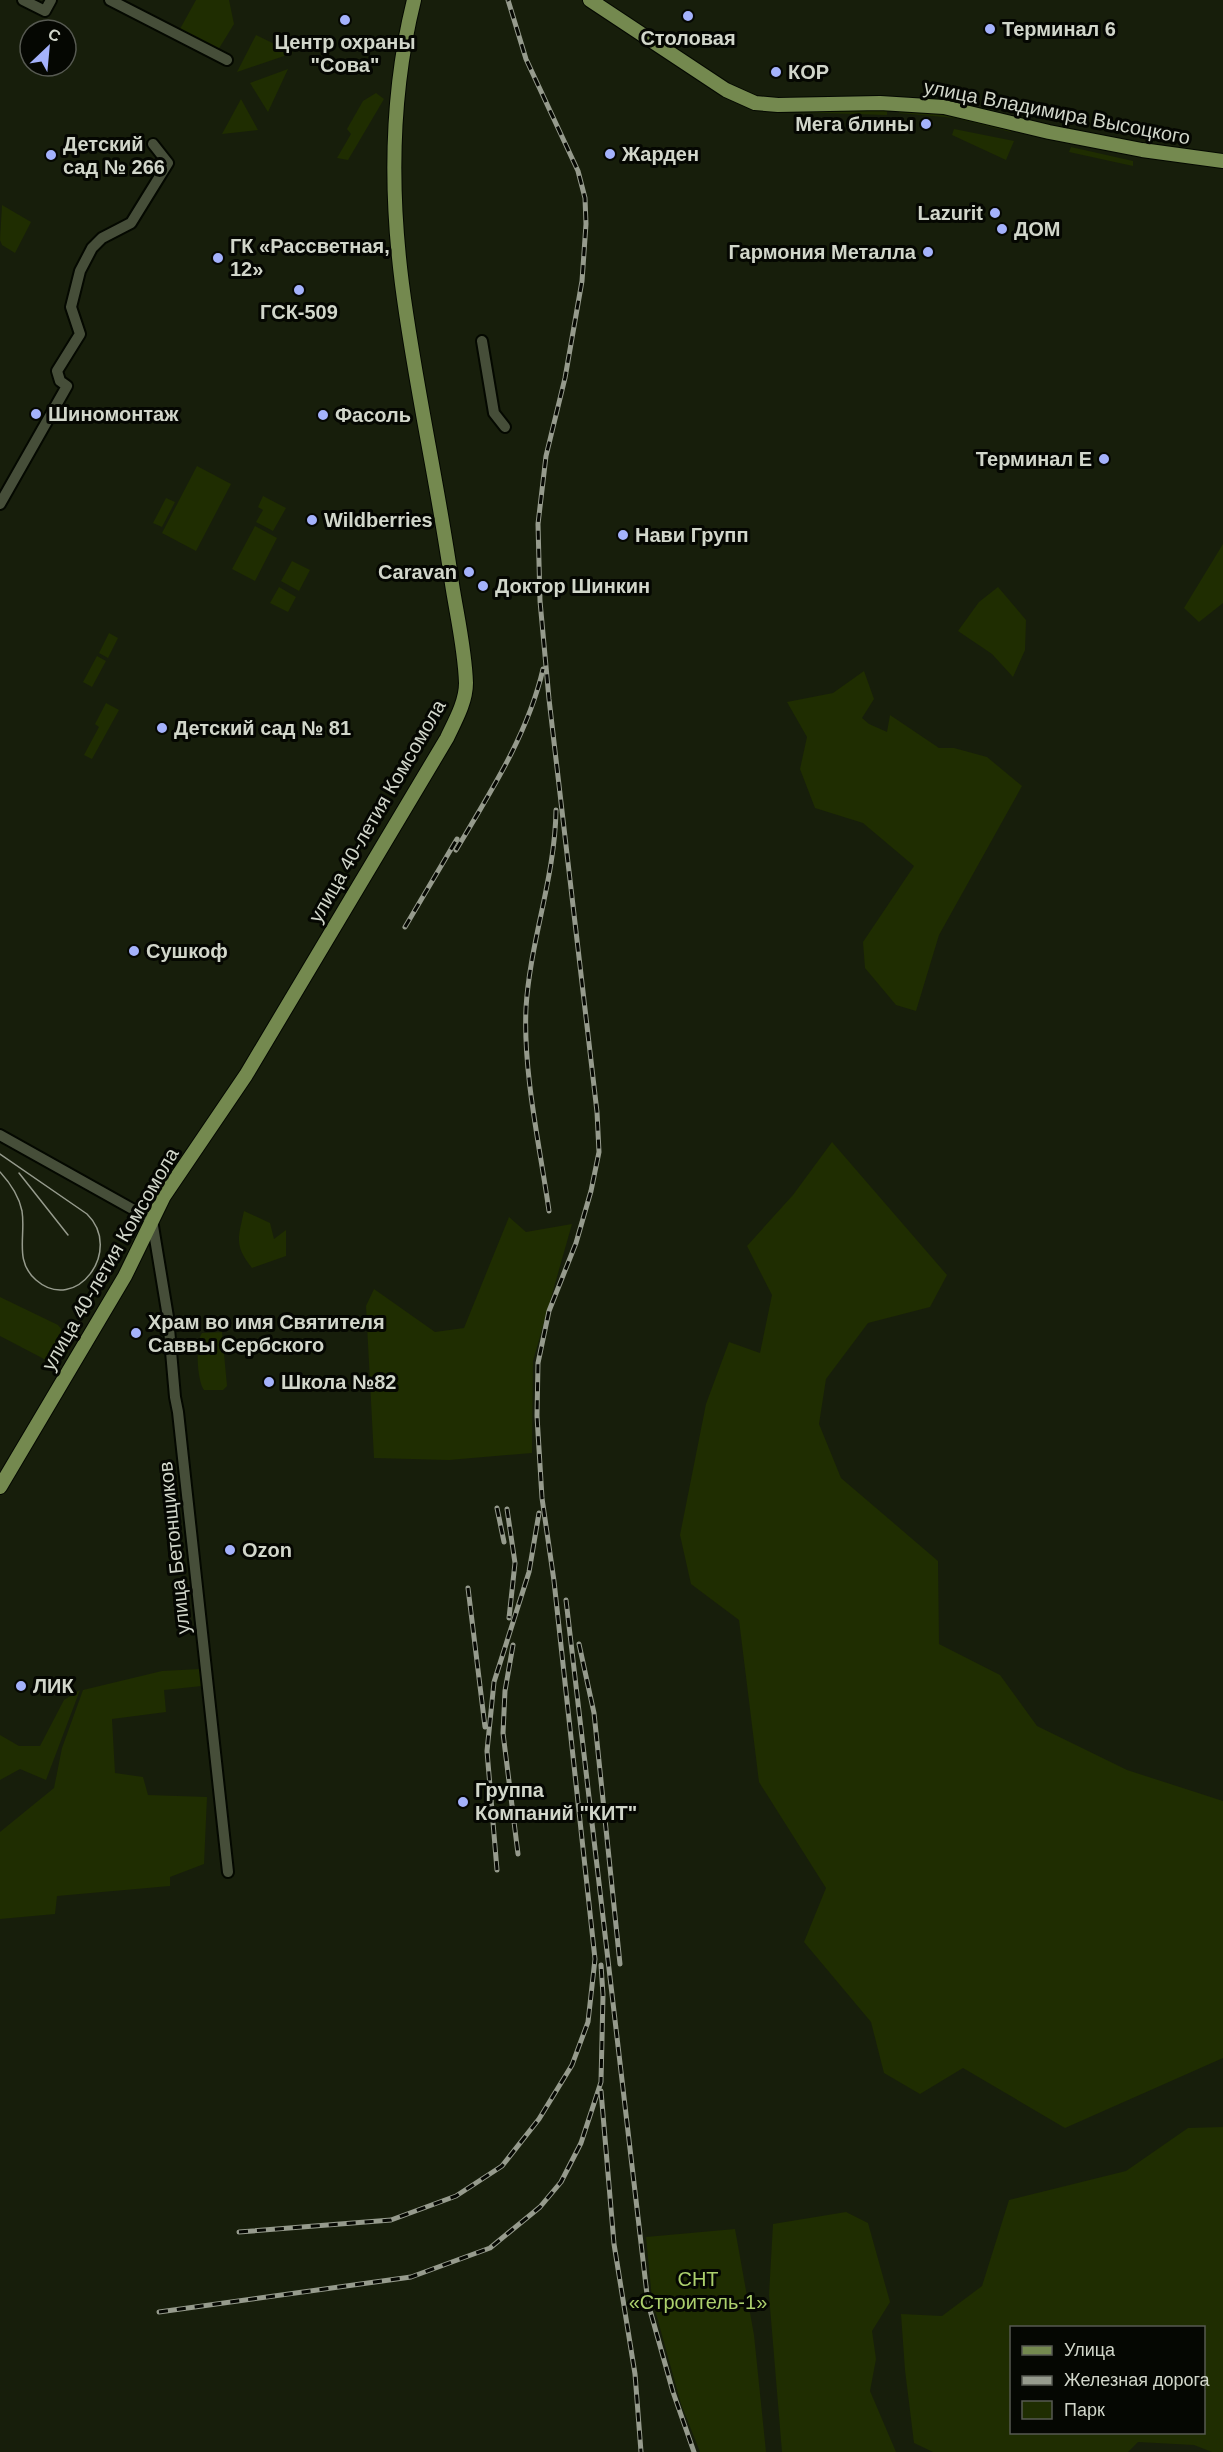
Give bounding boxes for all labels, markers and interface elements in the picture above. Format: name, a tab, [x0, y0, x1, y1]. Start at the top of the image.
marker: Столовая	[681, 9, 695, 23]
marker: Центр охраны "Сова"	[338, 13, 352, 27]
north arrow	[18, 18, 78, 78]
place label: Терминал 6	[1002, 18, 1116, 40]
marker: Терминал 6	[983, 22, 997, 36]
text: С	[45, 25, 64, 45]
place label: Столовая	[640, 27, 736, 49]
place label: Центр охраны "Сова"	[275, 31, 415, 76]
place label: КОР	[788, 61, 829, 83]
marker: КОР	[769, 65, 783, 79]
street label: улица Владимира Высоцкого	[922, 75, 1192, 149]
place label: Мега блины	[795, 113, 914, 135]
marker: Мега блины	[919, 117, 933, 131]
place label: Детский сад № 266	[63, 133, 165, 178]
place label: Жарден	[621, 143, 699, 165]
marker: Жарден	[603, 147, 617, 161]
marker: Детский сад № 266	[44, 148, 58, 162]
place label: Lazurit	[917, 202, 983, 224]
marker: Lazurit	[988, 206, 1002, 220]
place label: ДОМ	[1014, 218, 1060, 240]
marker: ДОМ	[995, 222, 1009, 236]
place label: ГК «Рассветная, 12»	[230, 235, 390, 280]
place label: Гармония Металла	[729, 241, 917, 263]
marker: Гармония Металла	[921, 245, 935, 259]
marker: ГК «Рассветная, 12»	[211, 251, 225, 265]
marker: ГСК-509	[292, 283, 306, 297]
place label: ГСК-509	[260, 301, 338, 323]
place label: Шиномонтаж	[48, 403, 179, 425]
place label: Фасоль	[335, 404, 411, 426]
marker: Шиномонтаж	[29, 407, 43, 421]
marker: Фасоль	[316, 408, 330, 422]
place label: Терминал Е	[976, 448, 1092, 470]
marker: Терминал Е	[1097, 452, 1111, 466]
place label: Wildberries	[324, 509, 433, 531]
marker: Wildberries	[305, 513, 319, 527]
place label: Нави Групп	[635, 524, 749, 546]
marker: Нави Групп	[616, 528, 630, 542]
place label: Caravan	[378, 561, 457, 583]
marker: Caravan	[462, 565, 476, 579]
place label: Доктор Шинкин	[495, 575, 650, 597]
marker: Доктор Шинкин	[476, 579, 490, 593]
street label: улица 40-летия Комсомола	[304, 695, 450, 926]
place label: Детский сад № 81	[174, 717, 351, 739]
marker: Детский сад № 81	[155, 721, 169, 735]
place label: Сушкоф	[146, 940, 228, 962]
marker: Сушкоф	[127, 944, 141, 958]
street label: улица 40-летия Комсомола	[37, 1143, 183, 1374]
place label: Храм во имя Святителя Саввы Сербского	[148, 1311, 385, 1356]
marker: Храм во имя Святителя Саввы Сербского	[129, 1326, 143, 1340]
place label: Школа №82	[281, 1371, 397, 1393]
marker: Школа №82	[262, 1375, 276, 1389]
street label: улица Бетонщиков	[154, 1461, 194, 1635]
place label: Ozon	[242, 1539, 292, 1561]
marker: Ozon	[223, 1543, 237, 1557]
place label: ЛИК	[33, 1675, 74, 1697]
marker: ЛИК	[14, 1679, 28, 1693]
place label: Группа Компаний "КИТ"	[475, 1779, 637, 1824]
marker: Группа Компаний "КИТ"	[456, 1795, 470, 1809]
park label: СНТ «Строитель-1»	[629, 2268, 767, 2313]
legend	[1010, 2326, 1205, 2434]
text: Улица	[1064, 2340, 1116, 2360]
text: Железная дорога	[1064, 2370, 1211, 2390]
text: Парк	[1064, 2400, 1105, 2420]

